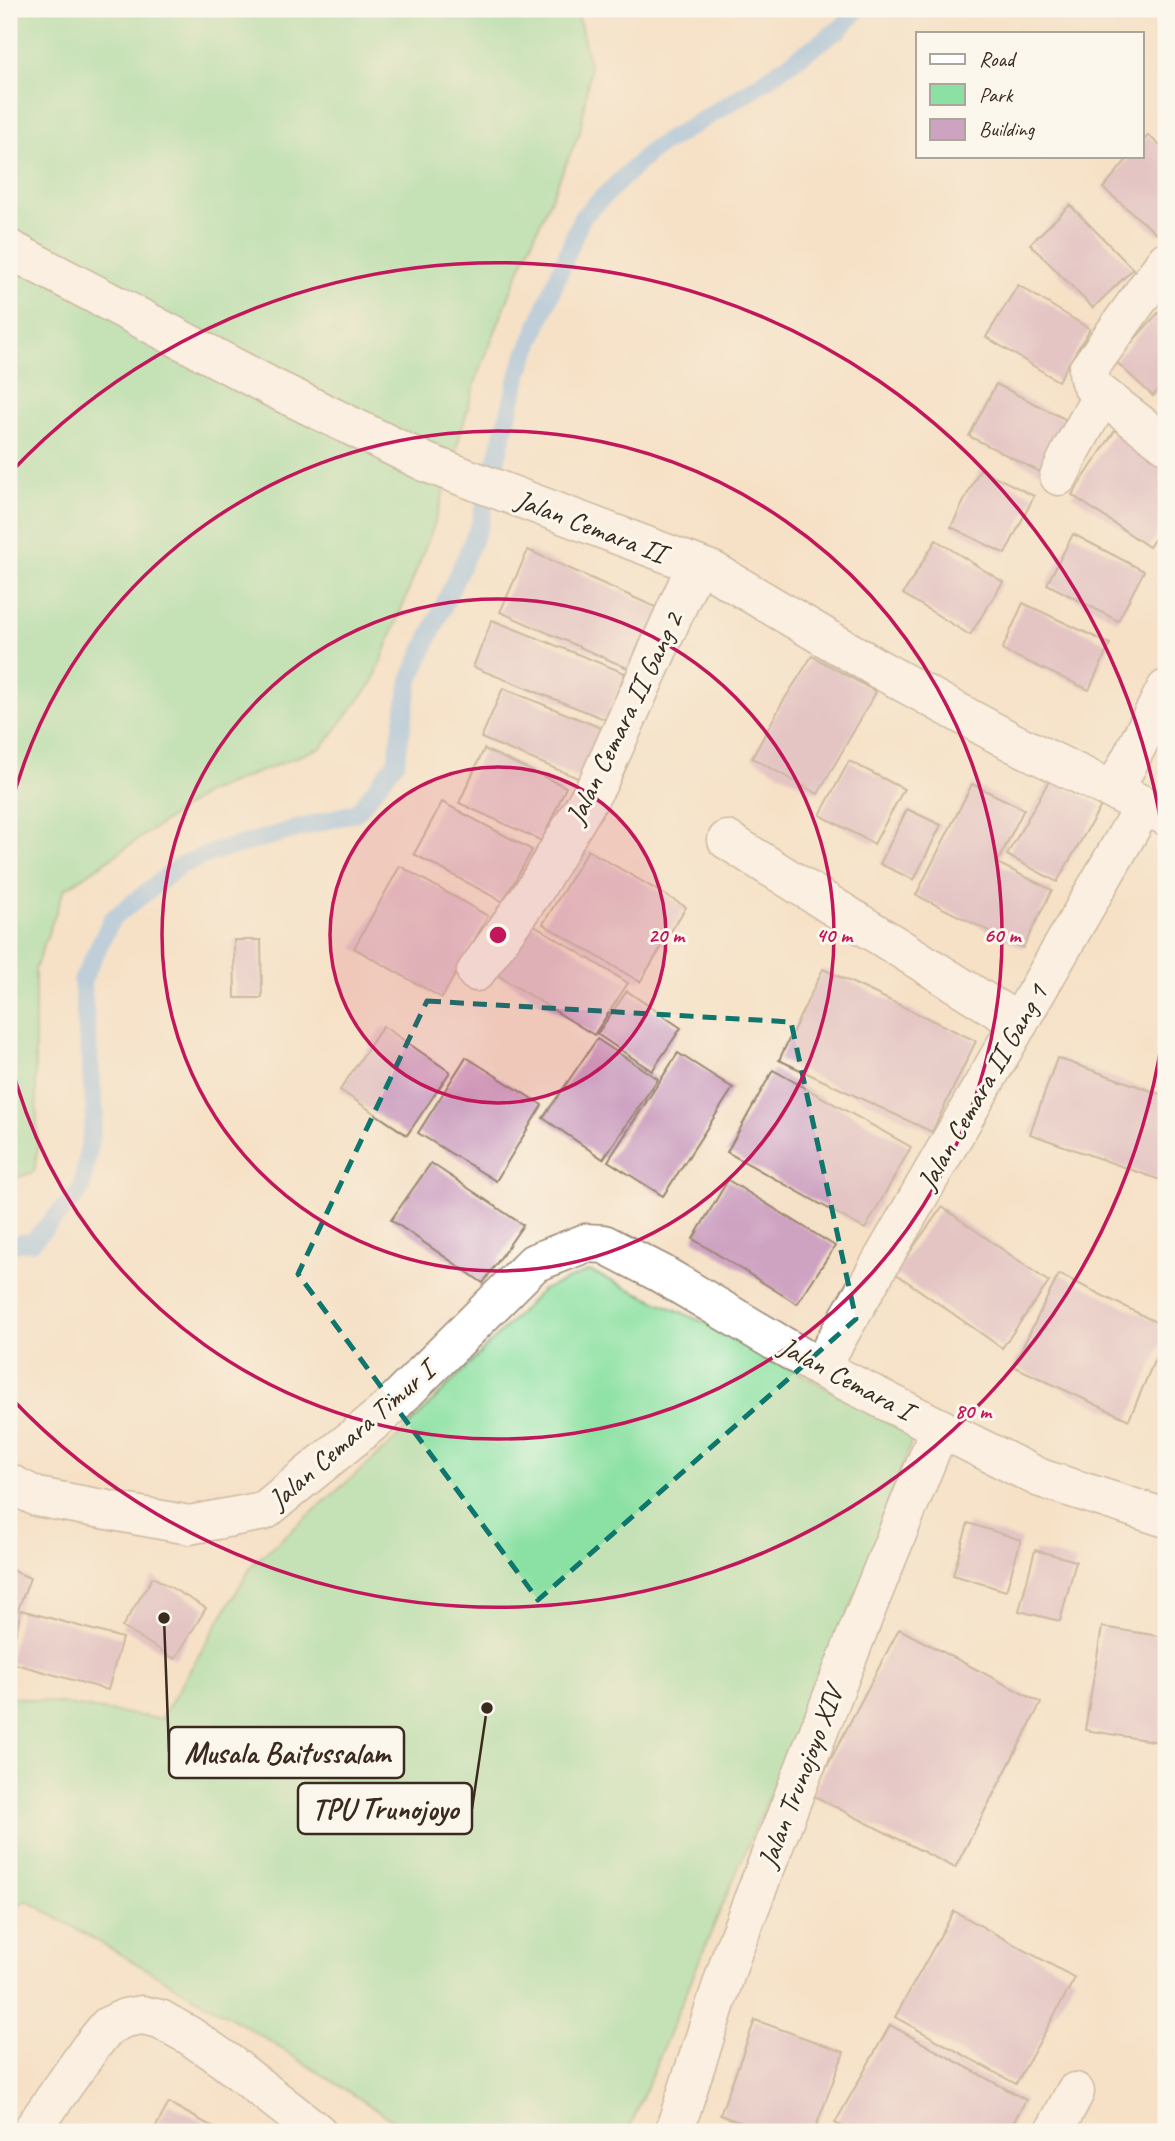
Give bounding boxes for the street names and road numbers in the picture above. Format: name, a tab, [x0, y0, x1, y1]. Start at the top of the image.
street label: Jalan Cemara II	[509, 481, 676, 573]
street label: Jalan Cemara II Gang 2	[557, 604, 691, 831]
street label: Jalan Cemara II Gang 1	[908, 977, 1056, 1198]
street label: Jalan Cemara I	[772, 1327, 924, 1430]
street label: Jalan Cemara Timur I	[259, 1350, 445, 1518]
street label: Jalan Trunojoyo XIV	[749, 1677, 852, 1874]

